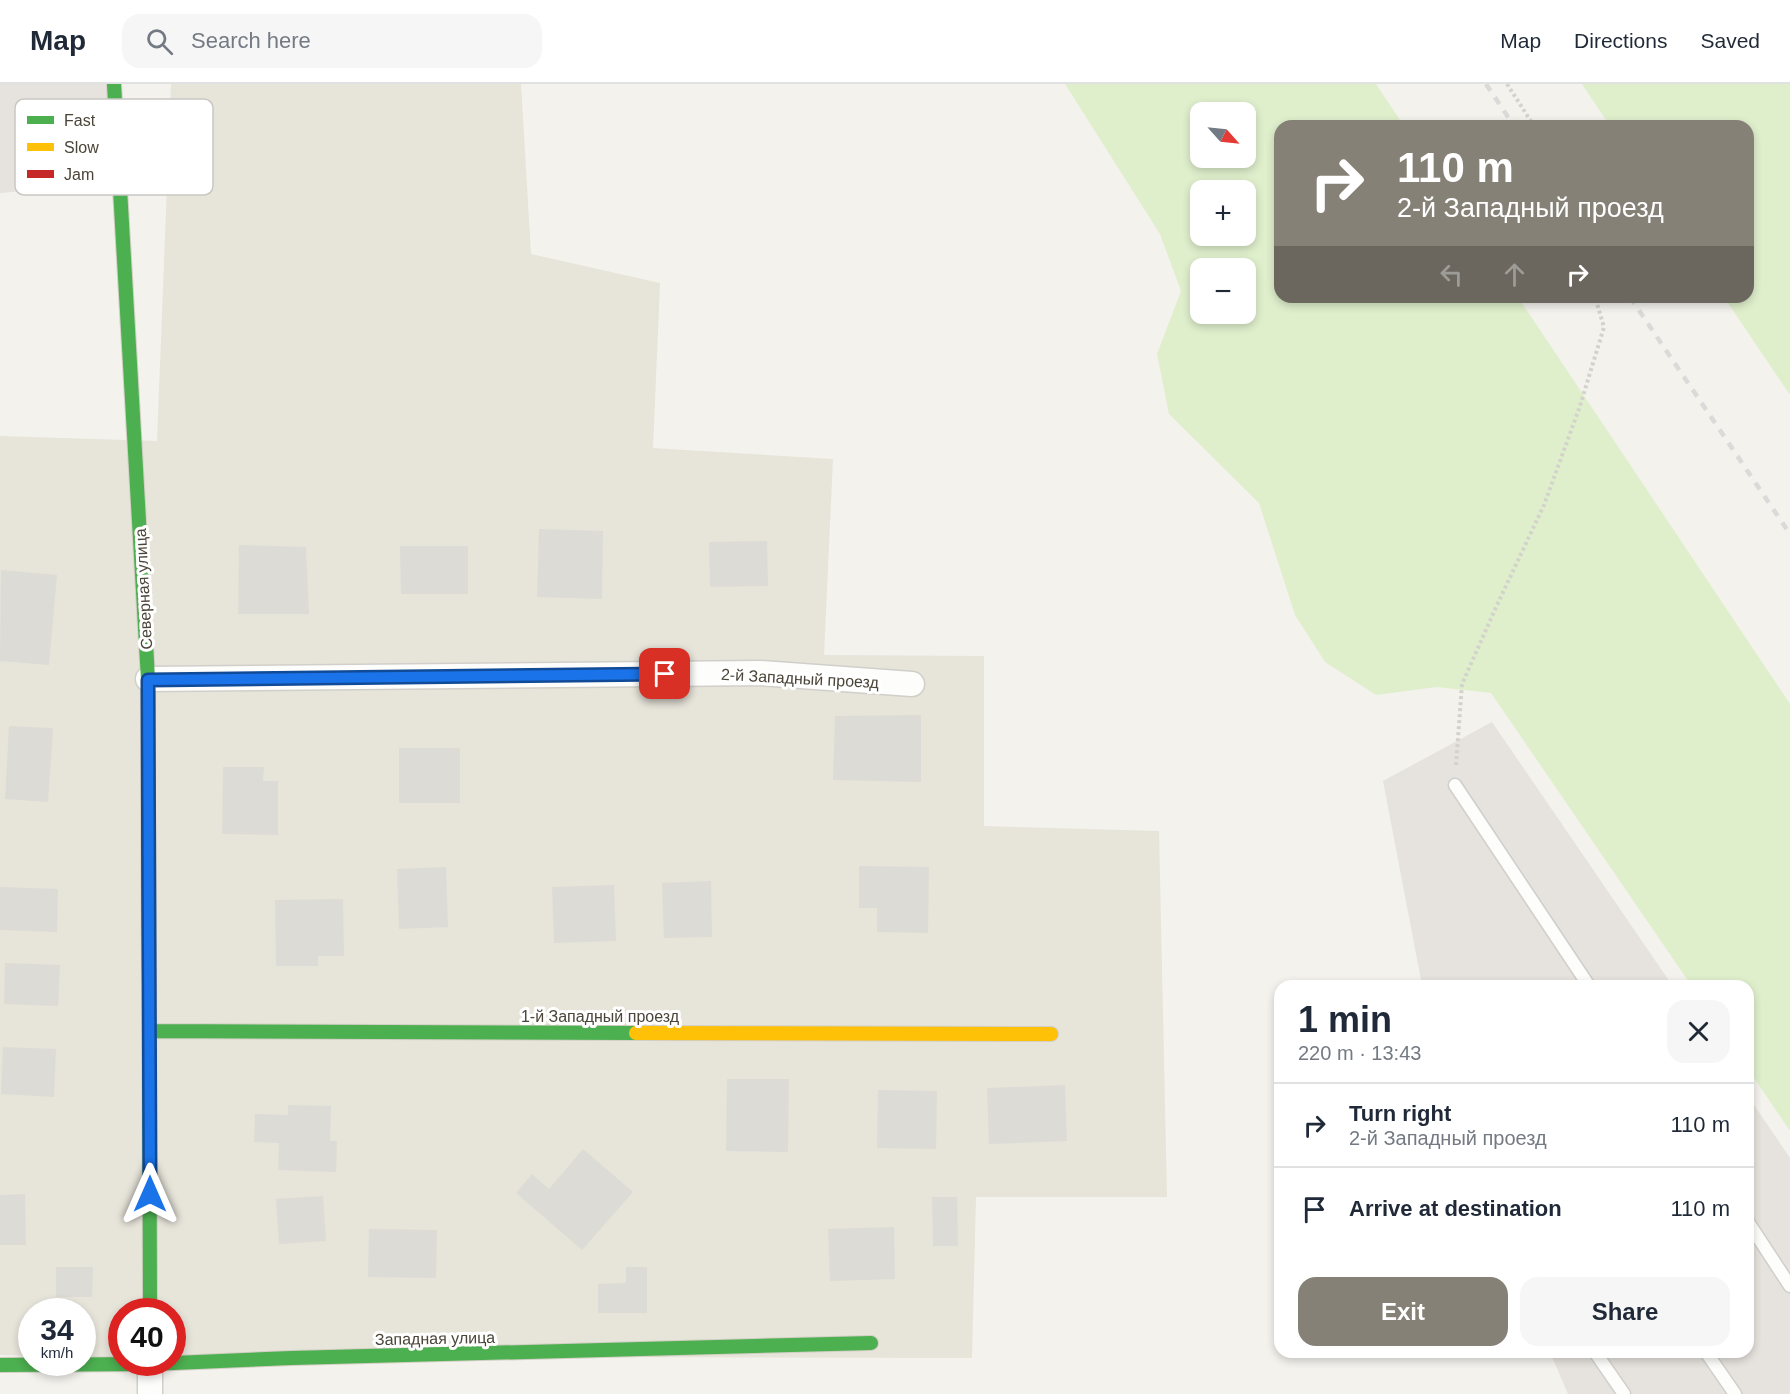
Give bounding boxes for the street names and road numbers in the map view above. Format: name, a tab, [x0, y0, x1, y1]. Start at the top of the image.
street label: Северная улица	[132, 528, 155, 650]
street label: 2-й Западный проезд	[721, 666, 880, 691]
street label: 1-й Западный проезд	[521, 1008, 680, 1025]
street label: Западная улица	[375, 1329, 495, 1348]

